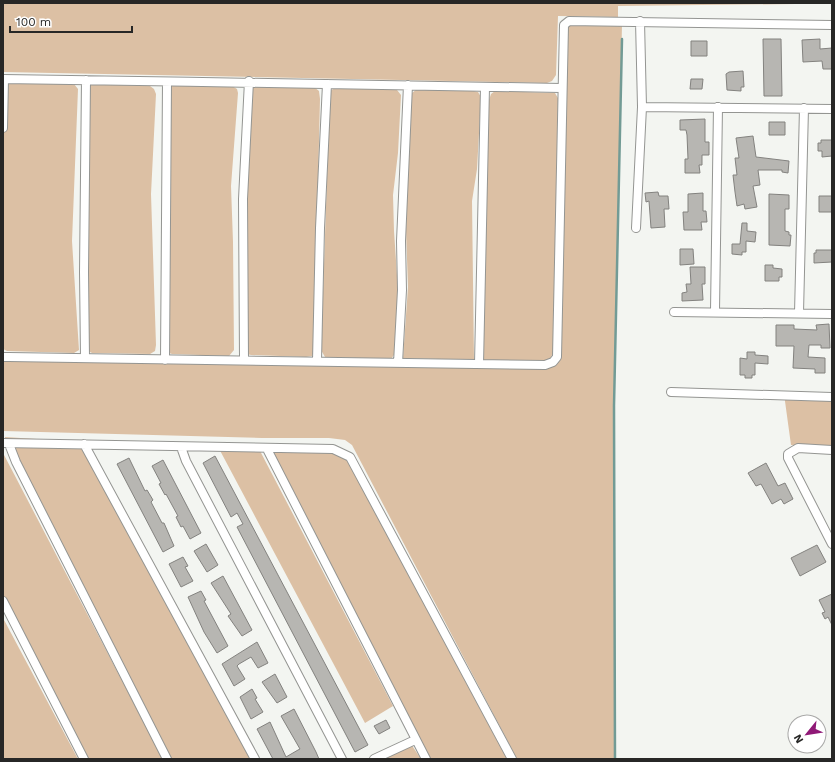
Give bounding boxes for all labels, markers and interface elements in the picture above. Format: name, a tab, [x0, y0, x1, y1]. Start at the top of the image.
scale bar	[10, 8, 132, 34]
text: 100 m	[16, 15, 51, 29]
north arrow	[787, 714, 827, 754]
text: N	[791, 732, 806, 746]

